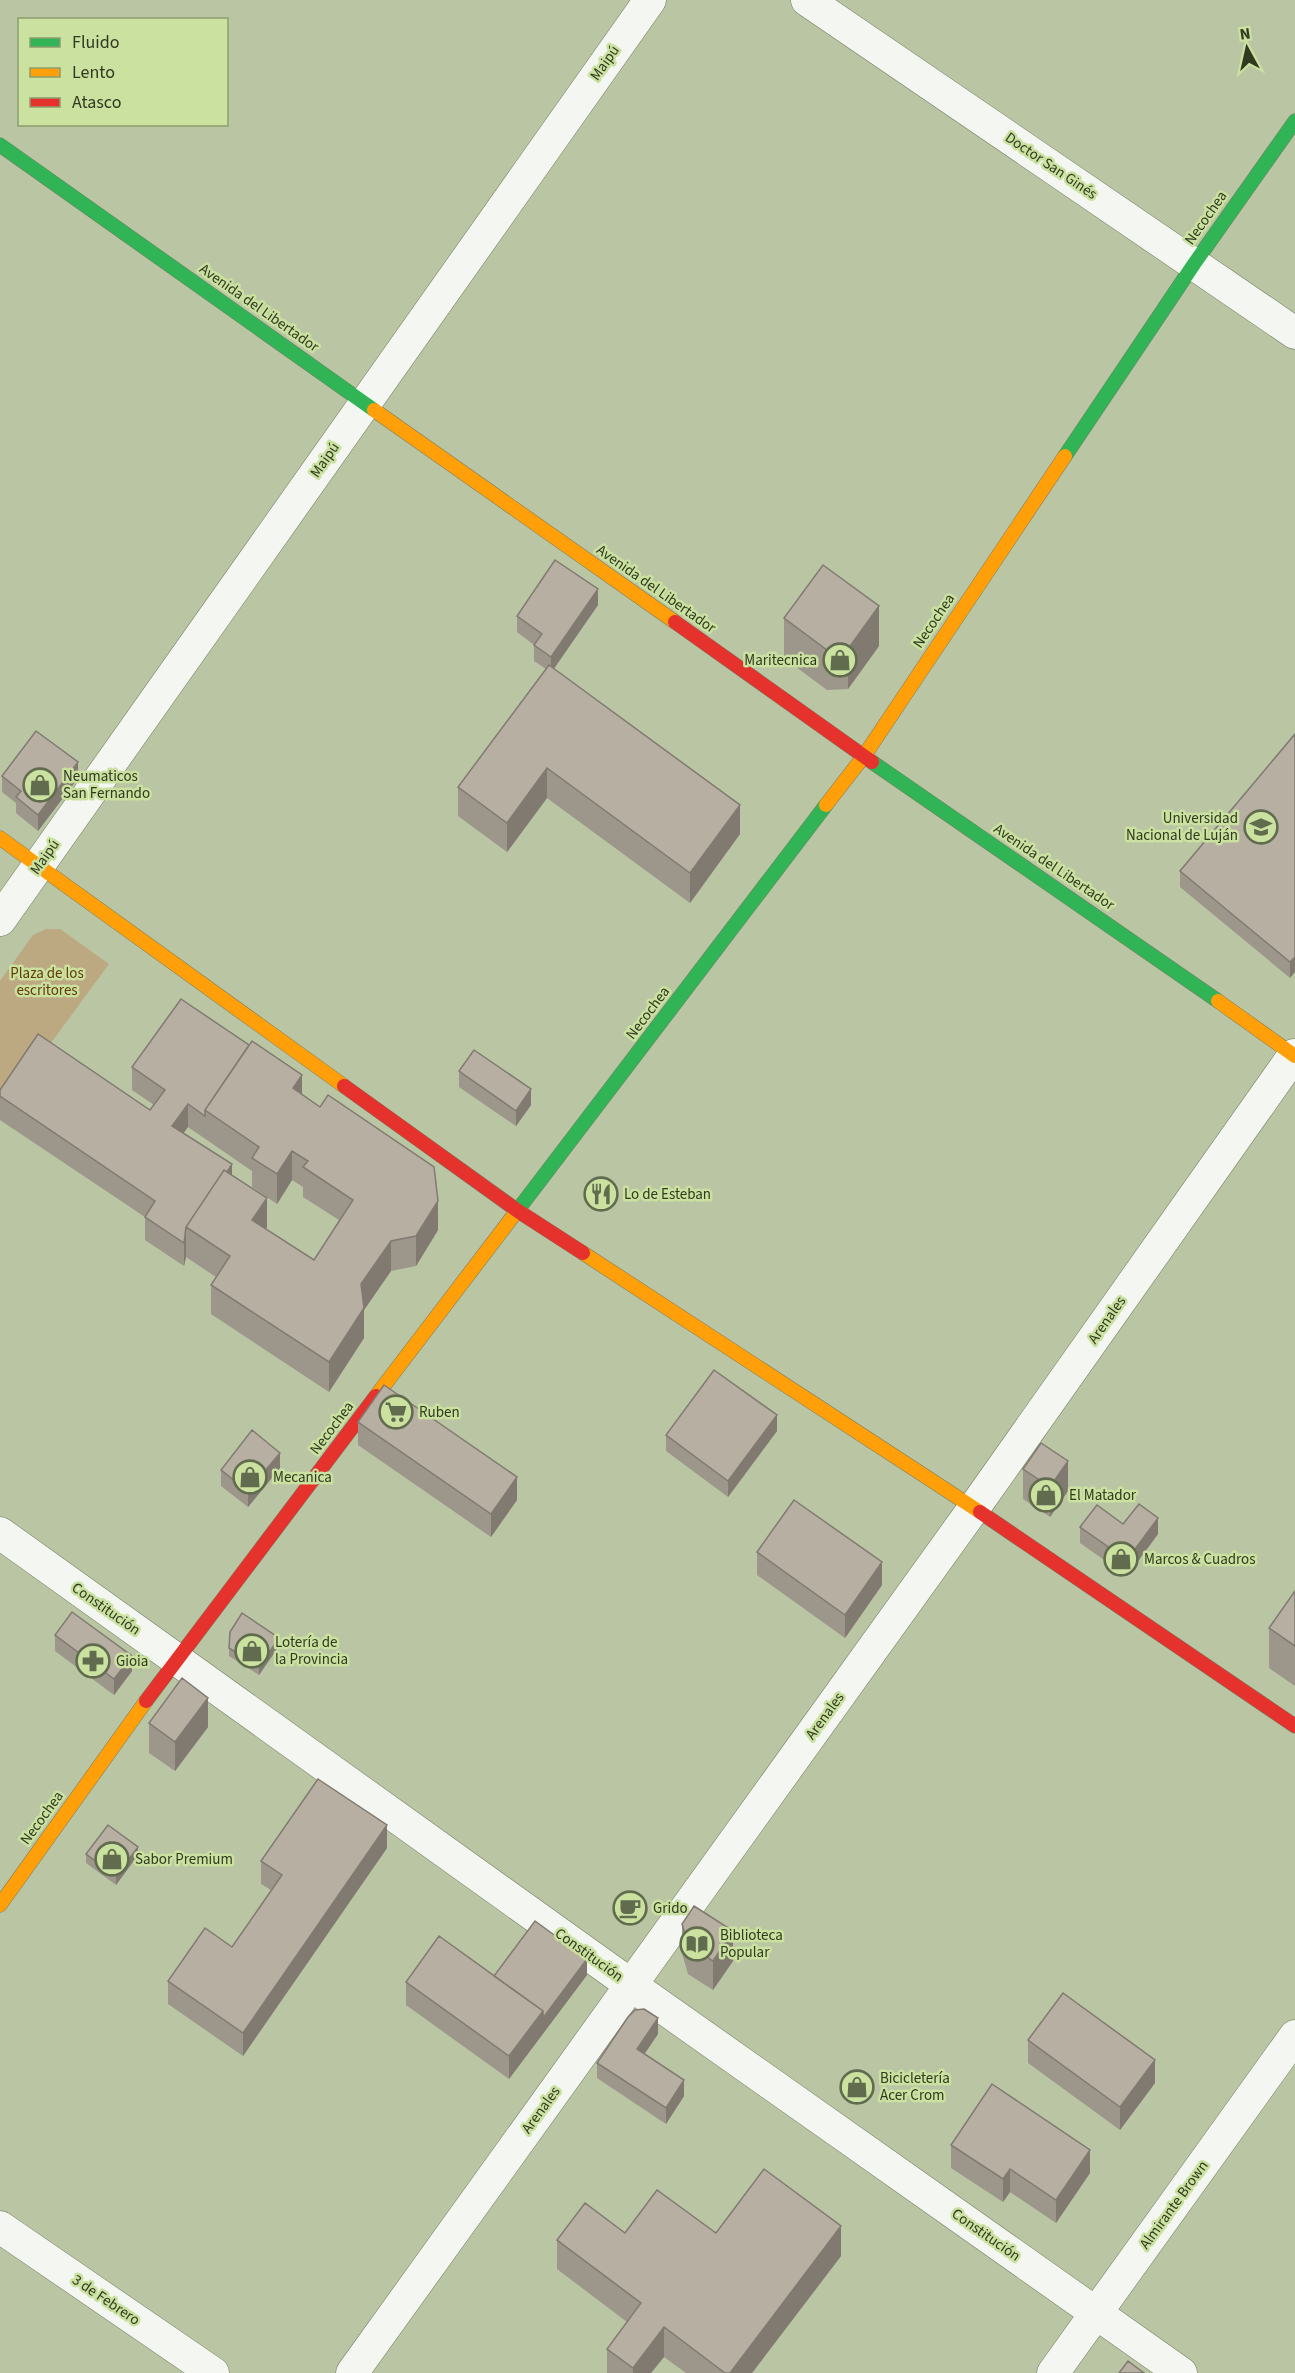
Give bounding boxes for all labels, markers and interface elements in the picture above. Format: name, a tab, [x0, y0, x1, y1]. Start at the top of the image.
legend	[18, 18, 228, 126]
north arrow	[1217, 18, 1277, 78]
text: N	[1238, 23, 1252, 46]
text: Fluido	[72, 30, 119, 55]
street label: Maipú	[585, 41, 625, 85]
text: Lento	[72, 60, 115, 85]
text: Atasco	[72, 90, 121, 115]
street label: Doctor San Ginés	[1001, 127, 1101, 205]
street label: Necochea	[1180, 187, 1232, 249]
street label: Avenida del Libertador	[195, 259, 324, 358]
street label: Maipú	[305, 438, 345, 482]
street label: Avenida del Libertador	[592, 540, 721, 639]
street label: Necochea	[908, 590, 960, 652]
shop icon: Maritecnica	[822, 642, 858, 678]
place label: Maritecnica	[744, 650, 817, 671]
place label: Neumaticos San Fernando	[63, 766, 150, 804]
shop icon: Neumaticos San Fernando	[22, 767, 58, 803]
place label: Universidad Nacional de Luján	[1126, 808, 1238, 846]
school or university icon: Universidad Nacional de Luján	[1243, 809, 1279, 845]
street label: Avenida del Libertador	[989, 819, 1119, 916]
street label: Maipú	[25, 835, 65, 879]
park label: Plaza de los escritores	[10, 963, 84, 1001]
street label: Necochea	[621, 982, 675, 1044]
restaurant icon: Lo de Esteban	[583, 1176, 619, 1212]
place label: Lo de Esteban	[624, 1184, 711, 1205]
street label: Arenales	[1083, 1292, 1131, 1348]
supermarket icon: Ruben	[378, 1394, 414, 1430]
street label: Necochea	[305, 1397, 359, 1459]
place label: Ruben	[419, 1402, 460, 1423]
shop icon: Mecanica	[232, 1459, 268, 1495]
place label: Mecanica	[273, 1467, 332, 1488]
shop icon: El Matador	[1028, 1477, 1064, 1513]
place label: El Matador	[1069, 1485, 1137, 1506]
shop icon: Marcos & Cuadros	[1103, 1541, 1139, 1577]
place label: Marcos & Cuadros	[1144, 1549, 1255, 1570]
street label: Constitución	[67, 1578, 145, 1640]
place label: Lotería de la Provincia	[275, 1632, 348, 1670]
shop icon: Lotería de la Provincia	[234, 1633, 270, 1669]
pharmacy icon: Gioia	[75, 1643, 111, 1679]
place label: Gioia	[116, 1651, 148, 1672]
street label: Arenales	[801, 1688, 849, 1744]
street label: Necochea	[15, 1787, 69, 1849]
shop icon: Sabor Premium	[94, 1841, 130, 1877]
place label: Sabor Premium	[135, 1849, 233, 1870]
cafe icon: Grido	[612, 1890, 648, 1926]
place label: Grido	[653, 1898, 688, 1919]
street label: Constitución	[551, 1923, 627, 1987]
place label: Biblioteca Popular	[720, 1925, 783, 1963]
library icon: Biblioteca Popular	[679, 1926, 715, 1962]
place label: Bicicletería Acer Crom	[880, 2068, 950, 2106]
shop icon: Bicicletería Acer Crom	[839, 2069, 875, 2105]
street label: Arenales	[517, 2082, 565, 2138]
street label: Almirante Brown	[1135, 2156, 1213, 2254]
street label: Constitución	[947, 2204, 1025, 2266]
street label: 3 de Febrero	[68, 2270, 144, 2330]

